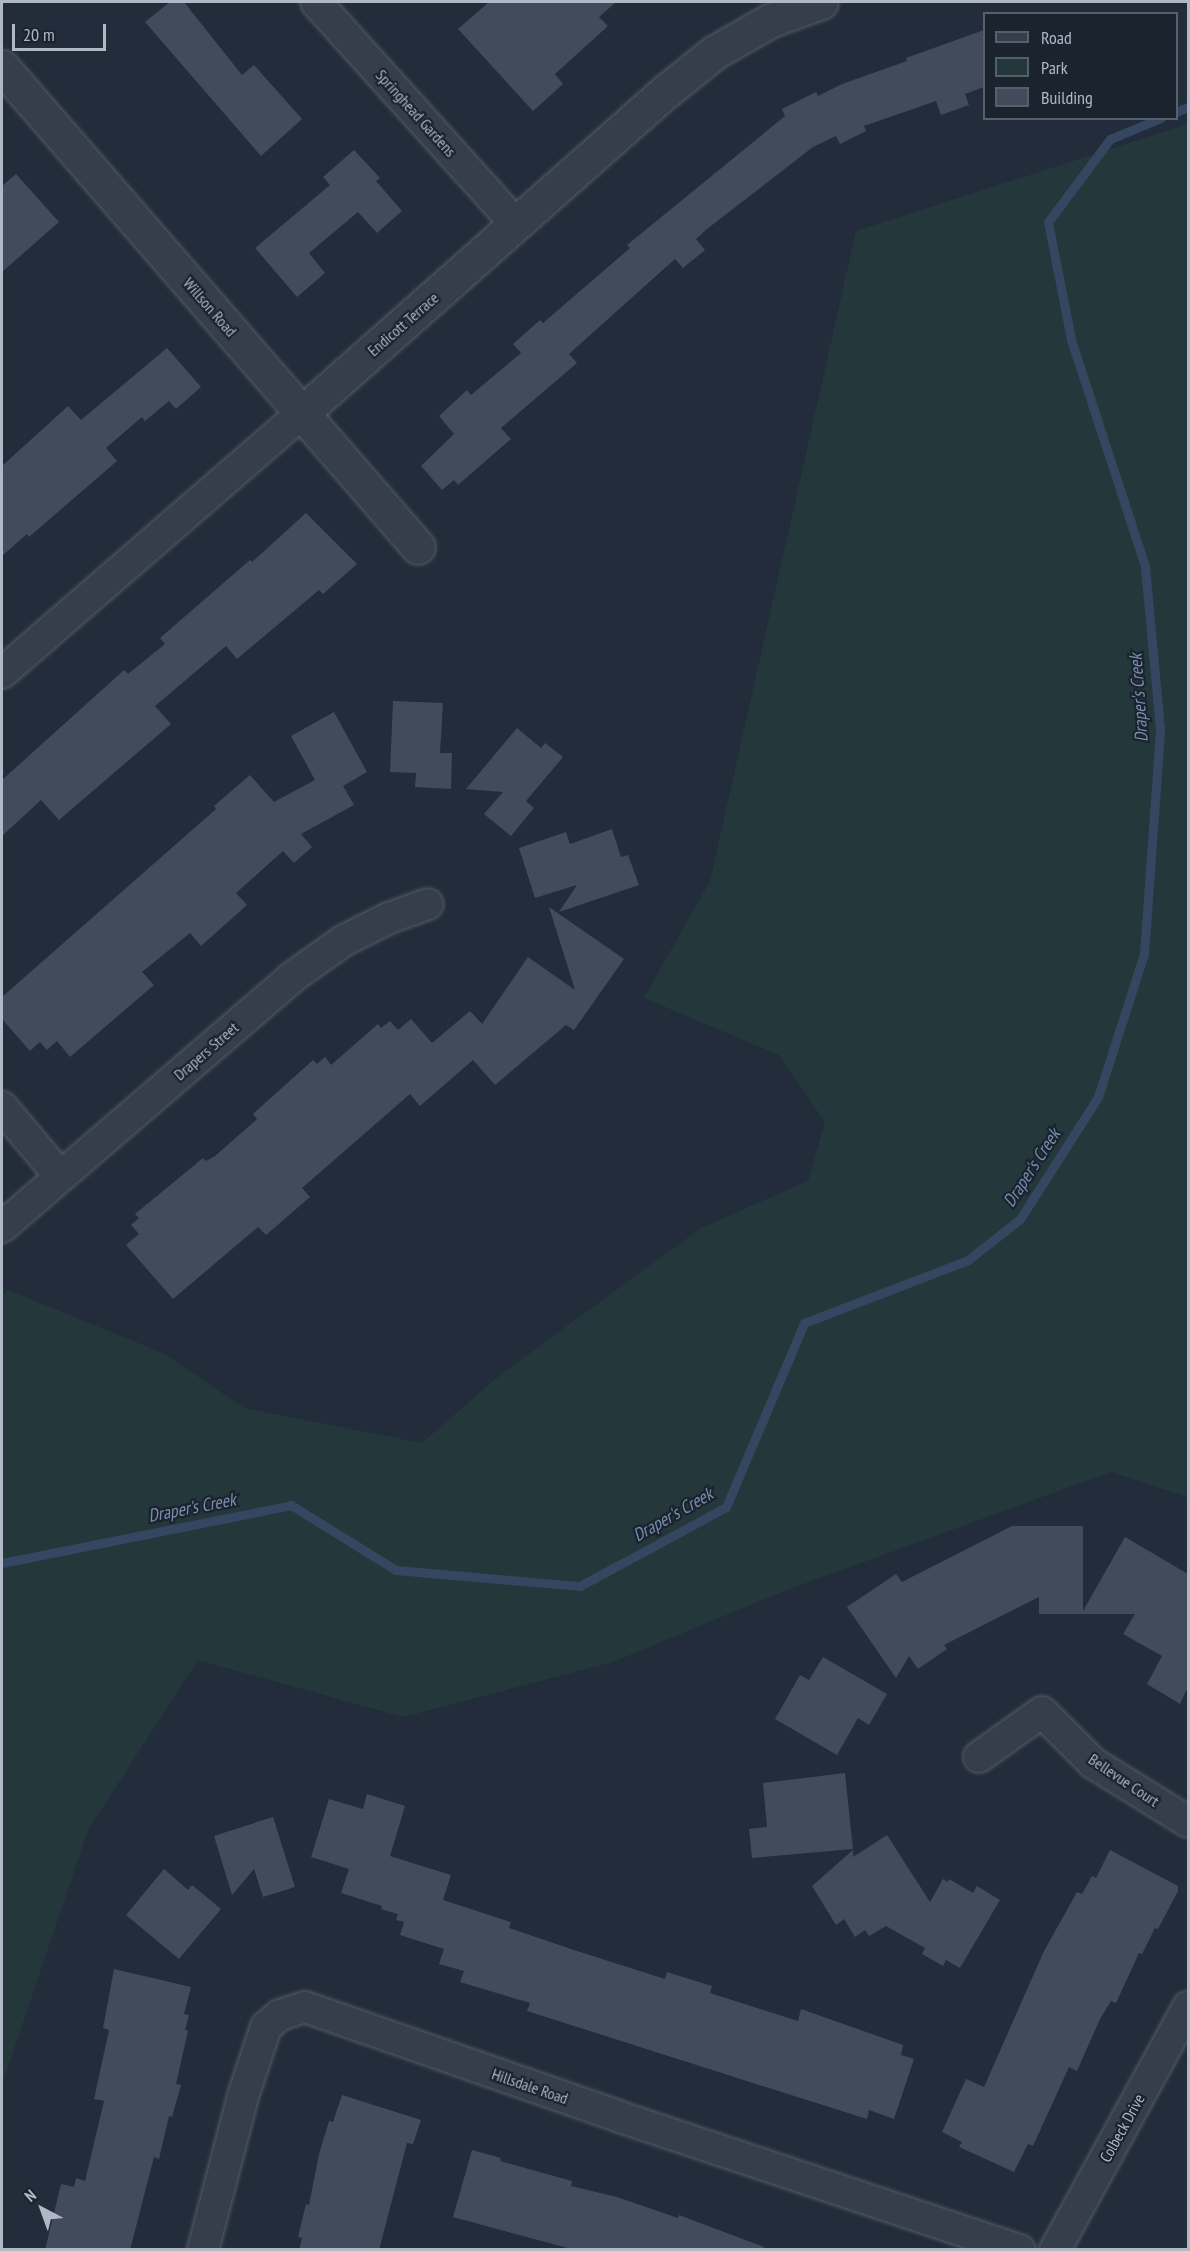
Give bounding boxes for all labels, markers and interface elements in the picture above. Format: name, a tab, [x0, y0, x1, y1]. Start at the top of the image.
scale bar	[15, 12, 110, 50]
legend	[983, 12, 1178, 120]
text: 20 m	[23, 23, 55, 46]
text: Road	[1041, 26, 1072, 49]
text: Park	[1041, 56, 1068, 79]
street label: Springhead Gardens	[372, 65, 460, 161]
text: Building	[1041, 86, 1093, 109]
street label: Willson Road	[179, 274, 241, 340]
street label: Endicott Terrace	[363, 288, 443, 360]
water label: Draper's Creek	[1125, 653, 1153, 743]
street label: Drapers Street	[170, 1018, 242, 1084]
water label: Draper's Creek	[999, 1125, 1065, 1211]
water label: Draper's Creek	[629, 1483, 717, 1547]
water label: Draper's Creek	[146, 1489, 238, 1527]
street label: Bellevue Court	[1085, 1749, 1163, 1811]
street label: Hillsdale Road	[489, 2064, 571, 2108]
street label: Colbeck Drive	[1095, 2090, 1149, 2166]
north arrow	[12, 2179, 72, 2239]
text: N	[20, 2185, 40, 2206]

